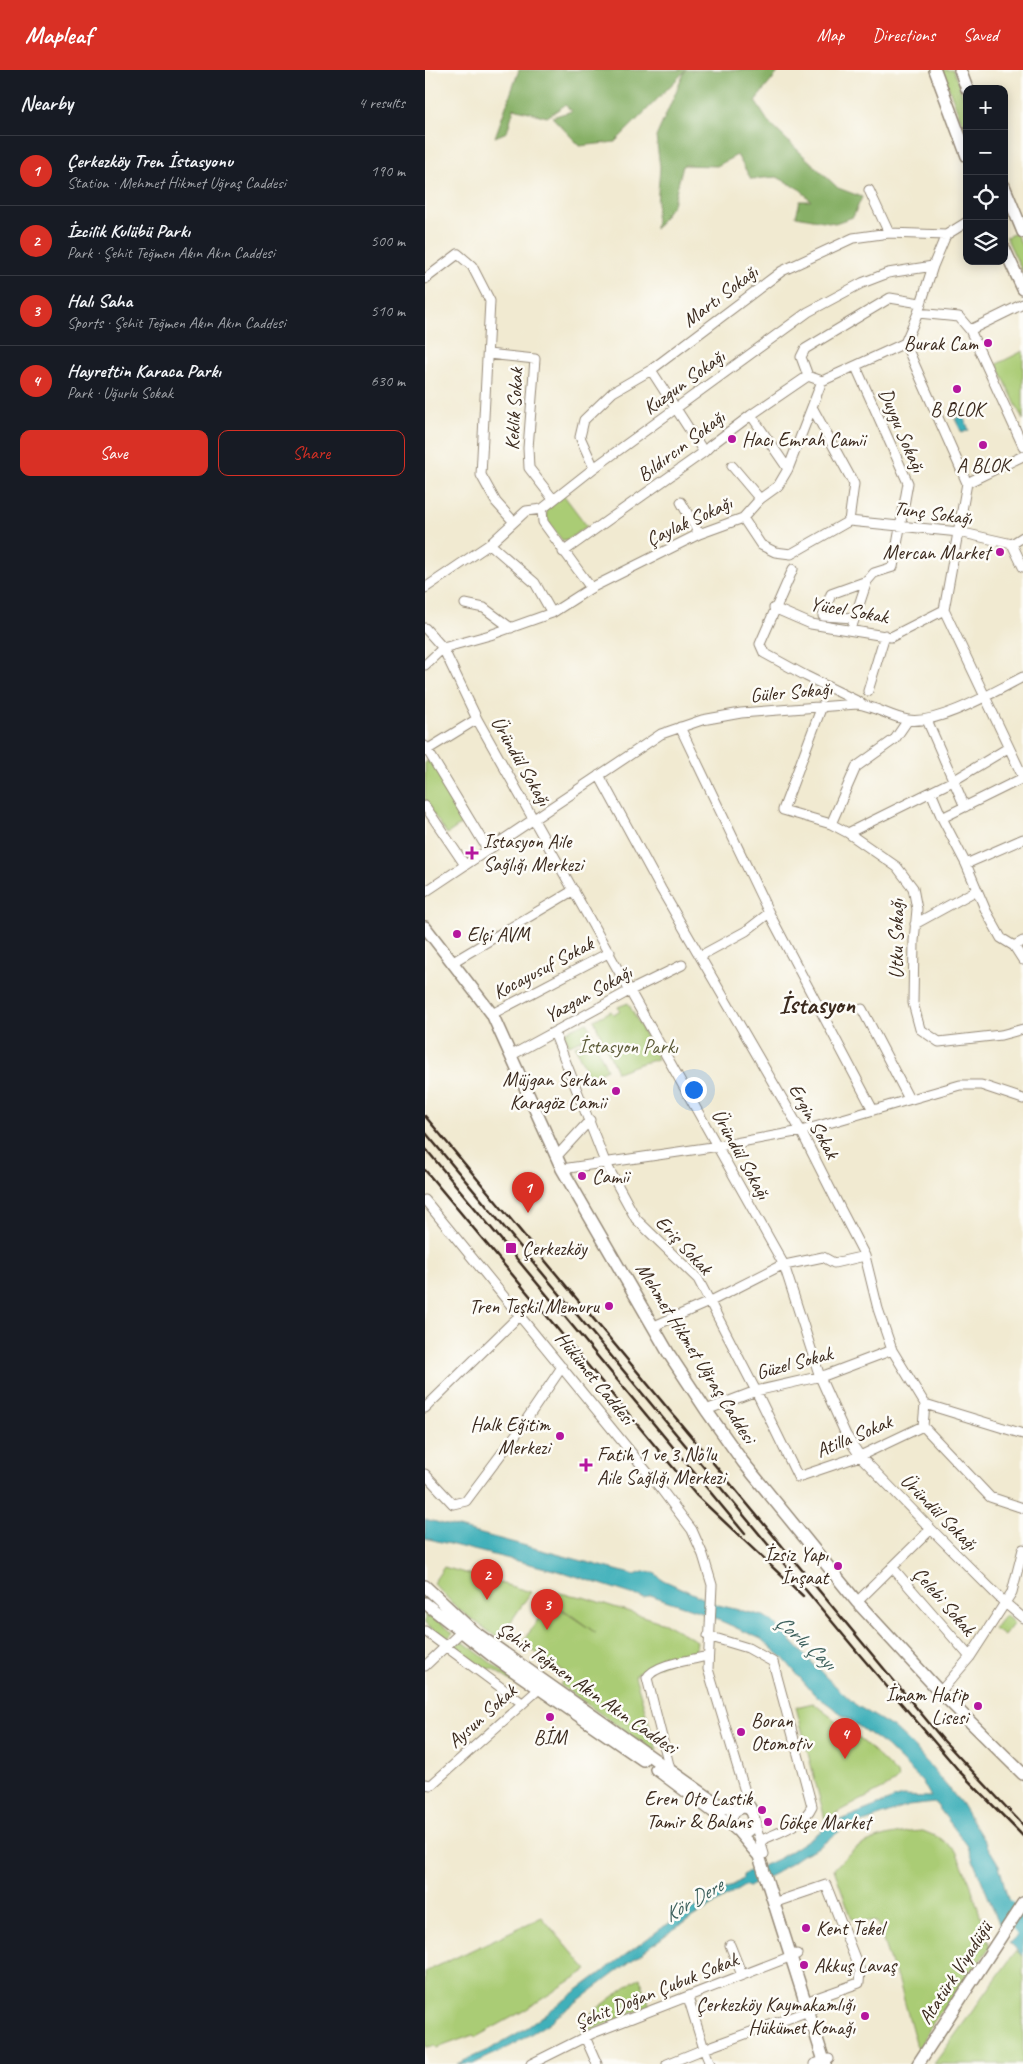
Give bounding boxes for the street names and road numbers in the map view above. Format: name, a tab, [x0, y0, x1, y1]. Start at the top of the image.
street label: Martı Sokağı	[677, 259, 764, 333]
street label: Kuzgun Sokağı	[638, 343, 731, 420]
street label: Keklik Sokak	[499, 366, 529, 451]
street label: Duygu Sokağı	[873, 384, 931, 477]
street label: Bıldırcın Sokağı	[632, 404, 731, 487]
street label: Çaylak Sokağı	[642, 490, 737, 552]
street label: Tunç Sokağı	[892, 495, 975, 531]
street label: Yücel Sokak	[808, 591, 892, 629]
street label: Güler Sokağı	[749, 676, 834, 708]
street label: Üründül Sokağı	[485, 712, 557, 811]
street label: Utku Sokağı	[884, 898, 909, 979]
street label: Kocayusuf Sokak	[489, 930, 599, 1005]
street label: Yazgan Sokağı	[540, 959, 637, 1028]
street label: Ergin Sokak	[783, 1079, 846, 1164]
street label: Üründül Sokağı	[706, 1104, 777, 1205]
street label: Eriş Sokak	[650, 1210, 719, 1281]
street label: Mehmet Hikmet Uğraş Caddesi	[630, 1258, 763, 1450]
street label: Hükümet Caddesi	[550, 1326, 642, 1431]
street label: Güzel Sokak	[753, 1340, 836, 1385]
street label: Atilla Sokak	[812, 1408, 897, 1463]
street label: Üründül Sokağı	[895, 1468, 984, 1557]
street label: Çelebi Sokak	[907, 1562, 982, 1642]
street label: Şehit Teğmen Akın Akın Caddesi	[492, 1616, 684, 1761]
street label: Aysun Sokak	[442, 1677, 523, 1753]
street label: Atatürk Viyadüğü	[913, 1915, 999, 2029]
street label: Şehit Doğan Çubuk Sokak	[571, 1946, 743, 2035]

